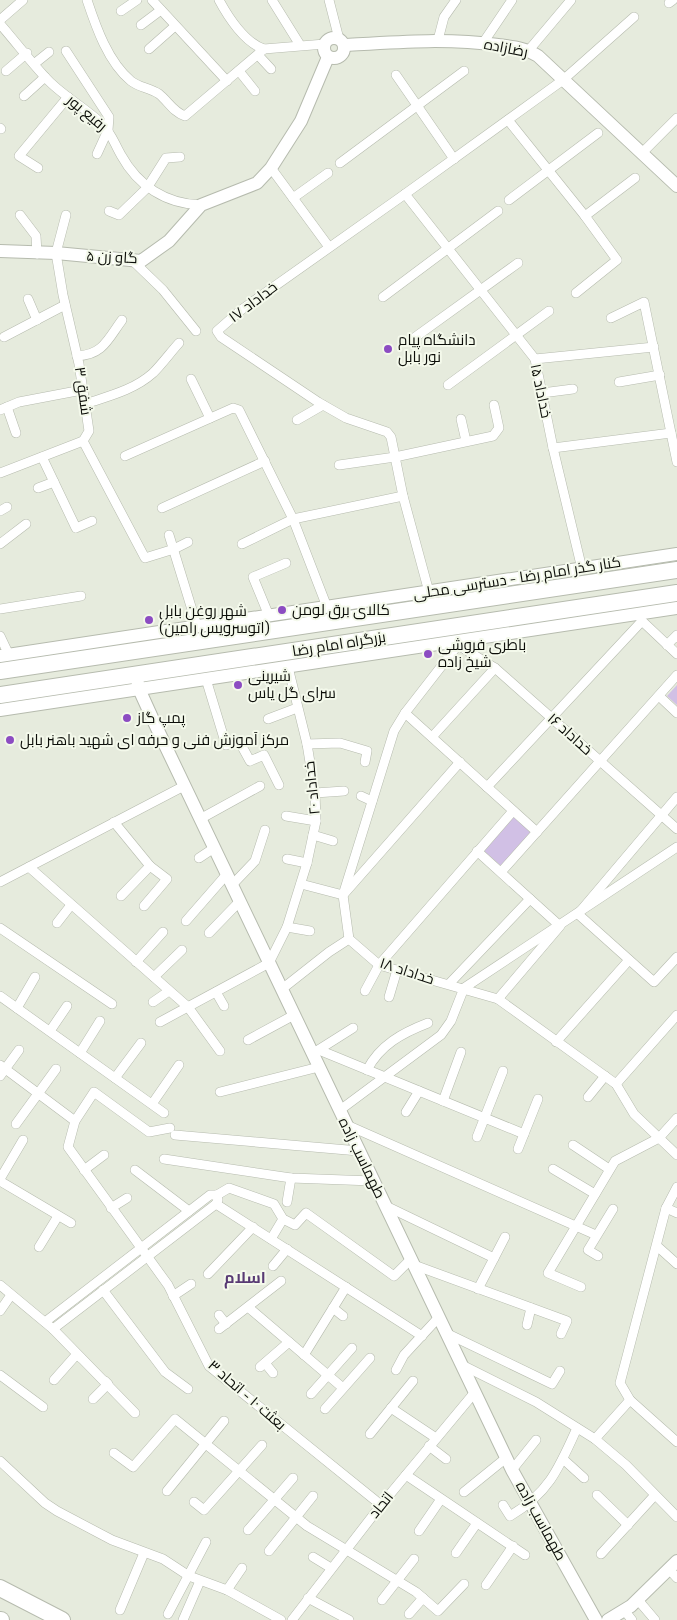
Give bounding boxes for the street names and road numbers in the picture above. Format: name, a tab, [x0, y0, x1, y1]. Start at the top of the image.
street label: رضازاده	[482, 34, 530, 61]
street label: رفیع پور	[61, 90, 111, 136]
street label: گاو زن ۵	[86, 246, 138, 268]
street label: خداداد ۱۷	[225, 277, 280, 325]
street label: خداداد ۱۵	[527, 362, 557, 420]
street label: شفق ۳	[70, 365, 96, 417]
street label: کنار گذر امام رضا - دسترسی محلی	[412, 552, 622, 604]
street label: بزرگراه امام رضا	[291, 627, 387, 661]
street label: خداداد ۱۶	[545, 708, 597, 758]
street label: خداداد ۲۰	[299, 760, 323, 816]
street label: خداداد ۱۸	[378, 953, 437, 987]
street label: طهماسب زاده	[334, 1114, 390, 1202]
street label: بعثت ۱۰ - اتحاد ۳	[205, 1355, 290, 1433]
street label: طهماسب زاده	[511, 1478, 571, 1564]
street label: اتحاد	[364, 1488, 396, 1521]

